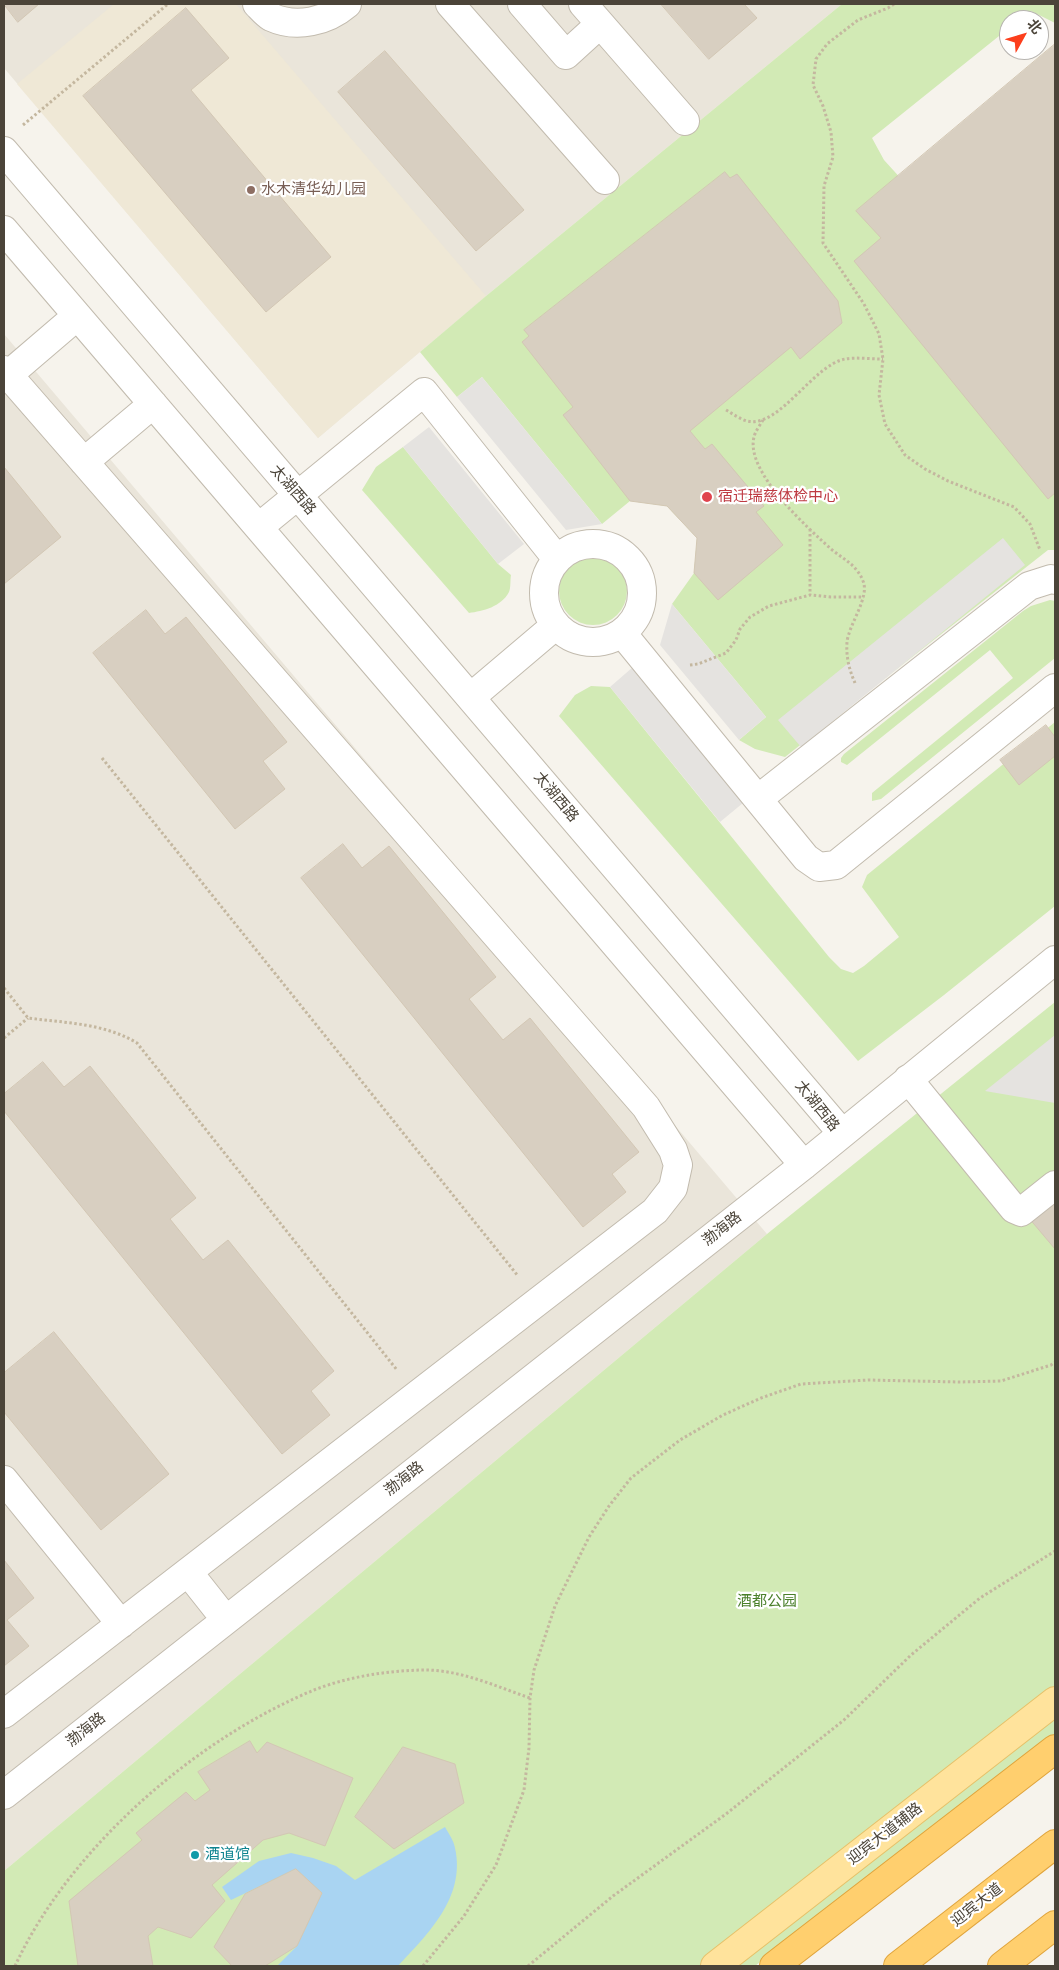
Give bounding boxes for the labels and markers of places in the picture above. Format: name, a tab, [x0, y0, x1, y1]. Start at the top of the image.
place label: 水木清华幼儿园	[261, 181, 366, 199]
marker: 水木清华幼儿园	[245, 184, 257, 196]
place label: 宿迁瑞慈体检中心	[718, 488, 838, 506]
marker: 宿迁瑞慈体检中心	[700, 490, 714, 504]
place label: 酒道馆	[205, 1846, 250, 1864]
marker: 酒道馆	[189, 1849, 201, 1861]

